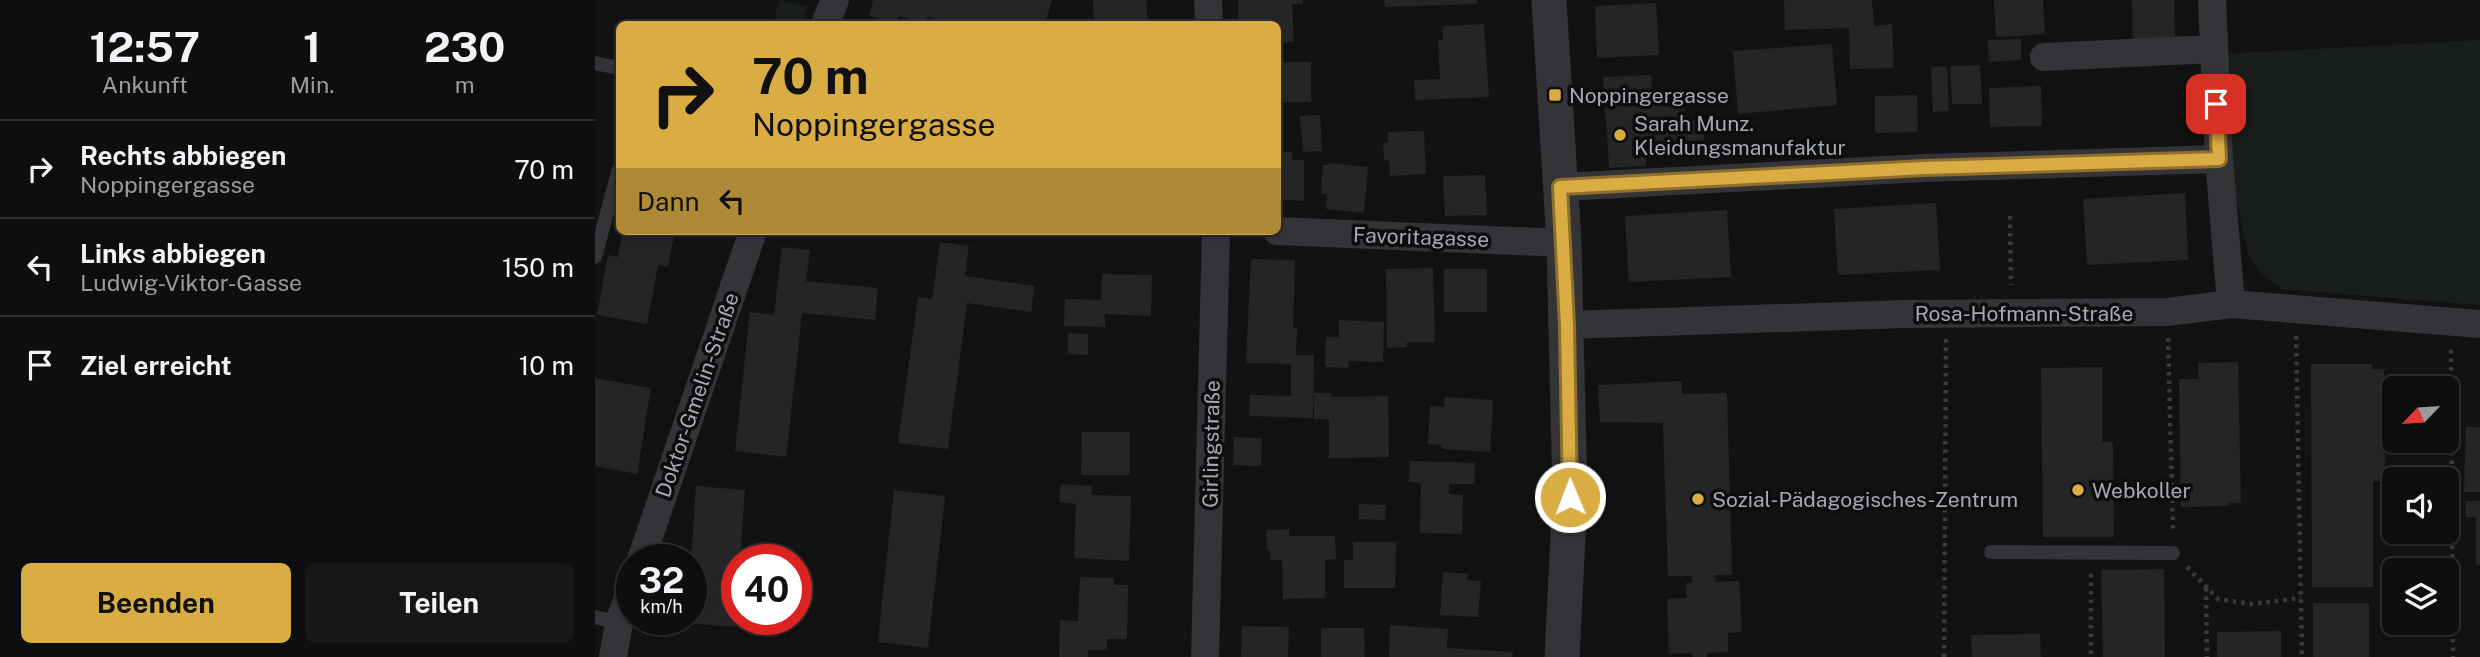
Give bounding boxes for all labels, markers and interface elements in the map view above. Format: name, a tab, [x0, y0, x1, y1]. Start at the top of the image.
text: 12:57	[90, 22, 200, 71]
text: 1	[303, 22, 321, 71]
text: 230	[424, 22, 505, 71]
text: 70 m	[752, 47, 869, 105]
icon: right	[637, 49, 728, 140]
text: Ankunft	[102, 71, 188, 98]
text: Min.	[290, 71, 334, 98]
text: m	[455, 71, 475, 98]
pin	[2186, 74, 2246, 134]
place label: Noppingergasse	[1569, 83, 1729, 108]
icon: arrive	[2197, 85, 2235, 123]
marker: Noppingergasse	[1547, 87, 1563, 103]
text: Noppingergasse	[752, 106, 996, 143]
place label: Sarah Munz. Kleidungsmanufaktur	[1634, 111, 1846, 160]
marker: Sarah Munz. Kleidungsmanufaktur	[1612, 127, 1628, 143]
text: Rechts abbiegen	[80, 140, 286, 171]
icon: right	[21, 150, 59, 188]
text: 70 m	[514, 154, 574, 185]
text: Noppingergasse	[80, 171, 255, 198]
icon: left	[713, 182, 751, 220]
text: Dann	[637, 186, 699, 217]
street label: Favoritagasse	[1352, 222, 1490, 252]
text: Links abbiegen	[80, 238, 266, 269]
icon: left	[21, 248, 59, 286]
text: 150 m	[502, 252, 574, 283]
text: Ludwig-Viktor-Gasse	[80, 269, 302, 296]
street label: Doktor-Gmelin-Straße	[650, 289, 744, 501]
street label: Rosa-Hofmann-Straße	[1915, 301, 2133, 326]
icon: arrive	[21, 346, 59, 384]
text: Ziel erreicht	[80, 350, 232, 381]
text: 10 m	[519, 350, 574, 381]
north arrow	[2382, 376, 2459, 453]
map controls	[2382, 376, 2459, 635]
street label: Girlingstraße	[1197, 380, 1225, 508]
position arrow	[1533, 460, 1607, 534]
button: sound	[2382, 467, 2459, 544]
place label: Webkoller	[2092, 478, 2191, 503]
marker: Webkoller	[2070, 482, 2086, 498]
place label: Sozial-Pädagogisches-Zentrum	[1712, 487, 2018, 512]
marker: Sozial-Pädagogisches-Zentrum	[1690, 491, 1706, 507]
speed limit sign: 40	[721, 544, 812, 635]
button: layers	[2382, 558, 2459, 635]
text: 32	[639, 560, 684, 601]
button: Beenden	[21, 563, 291, 643]
button: Teilen	[305, 563, 574, 643]
text: km/h	[640, 596, 683, 617]

